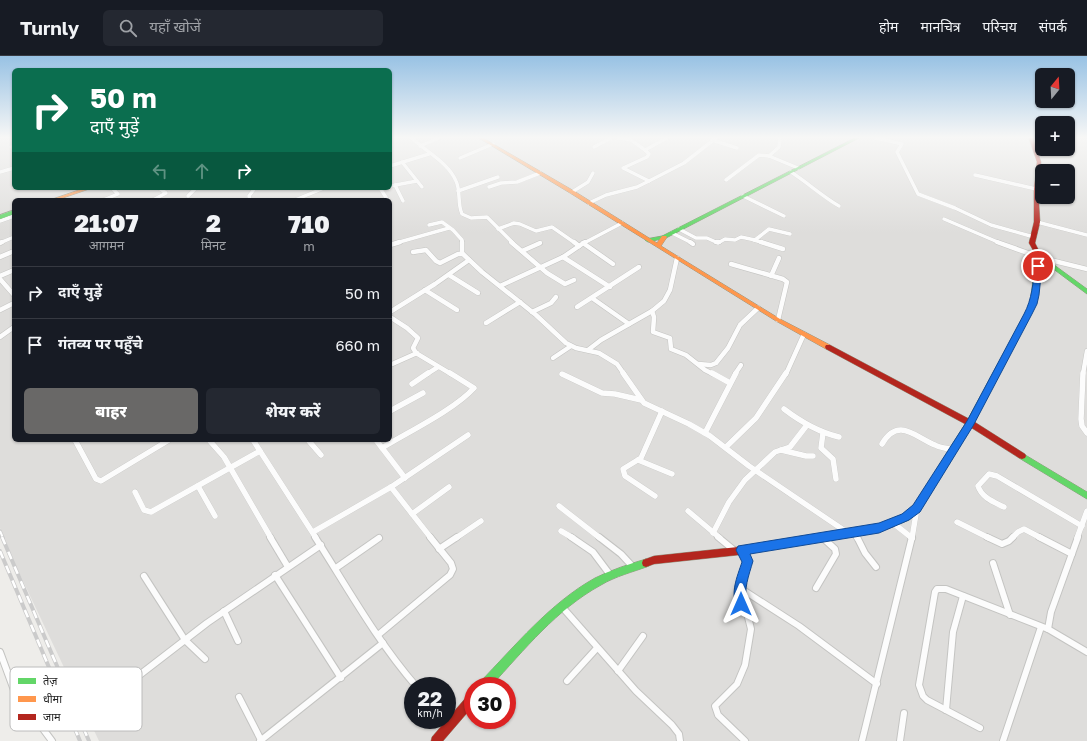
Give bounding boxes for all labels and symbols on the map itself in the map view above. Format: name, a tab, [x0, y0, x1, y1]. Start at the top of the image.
north arrow	[1035, 68, 1075, 108]
pin	[1021, 249, 1055, 283]
position arrow	[720, 583, 762, 625]
legend	[10, 667, 142, 731]
text: तेज़	[43, 674, 58, 687]
speed limit sign: 30	[464, 677, 516, 729]
text: धीमा	[43, 692, 62, 705]
text: जाम	[43, 710, 61, 723]

